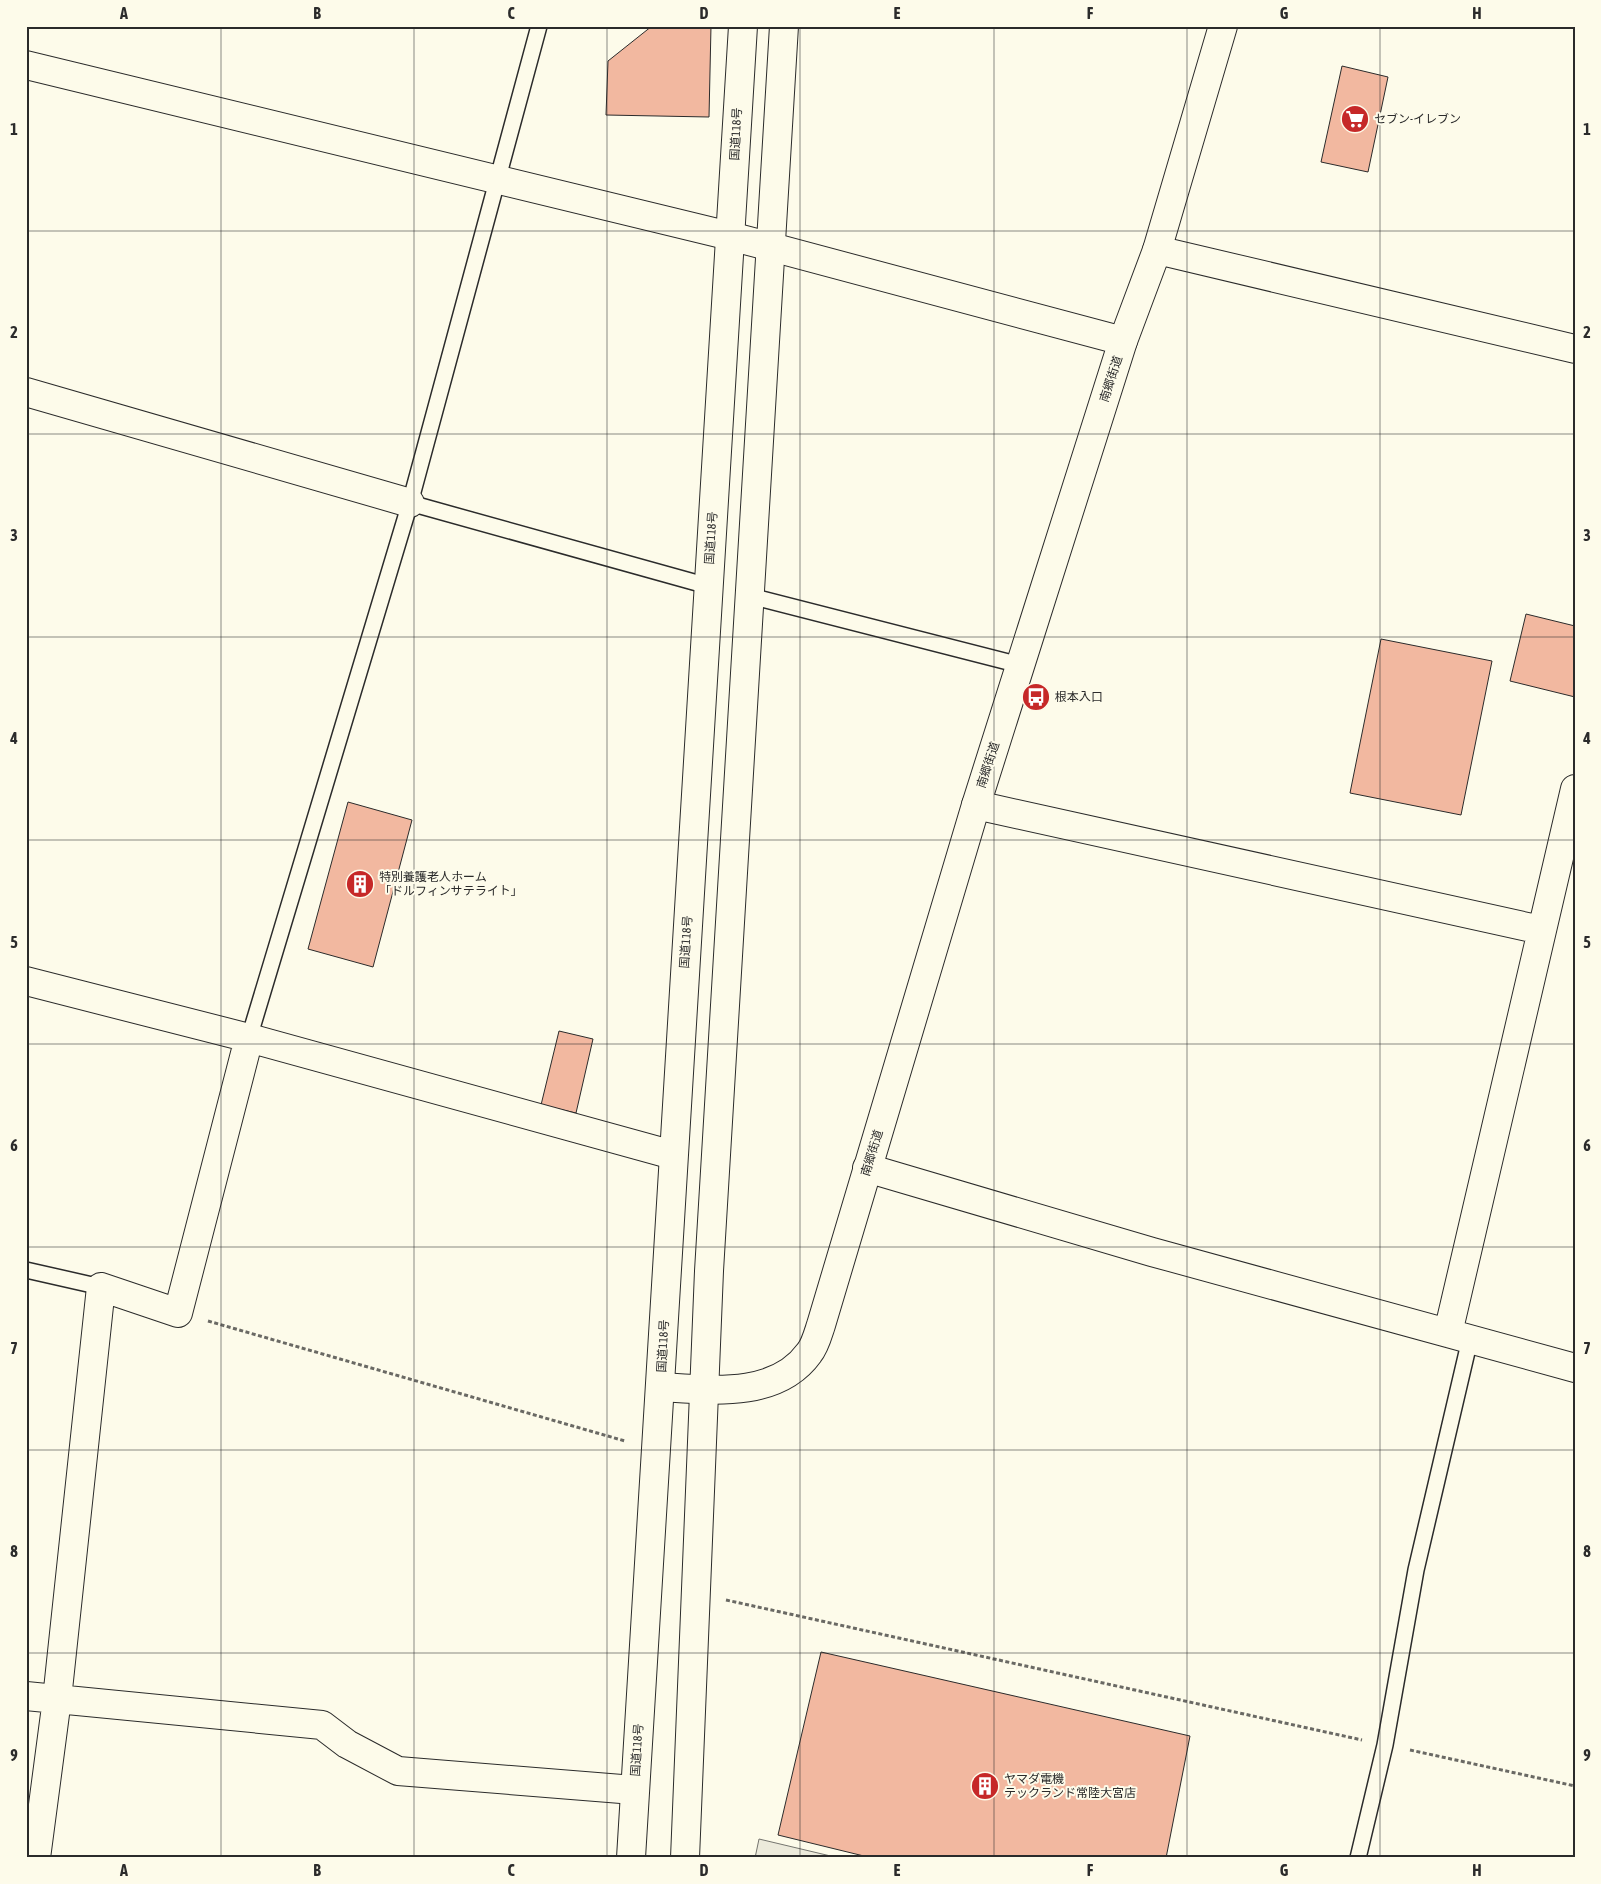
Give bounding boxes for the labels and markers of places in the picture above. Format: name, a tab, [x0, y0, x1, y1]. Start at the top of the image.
supermarket icon: セブン-イレブン	[1340, 104, 1370, 134]
place label: セブン-イレブン	[1374, 112, 1461, 126]
bus stop icon: 根本入口	[1021, 682, 1051, 712]
place label: 根本入口	[1055, 690, 1103, 704]
building icon: 特別養護老人ホーム 「ドルフィンサテライト」	[345, 869, 375, 899]
place label: 特別養護老人ホーム 「ドルフィンサテライト」	[379, 870, 523, 898]
building icon: ヤマダ電機 テックランド常陸大宮店	[970, 1771, 1000, 1801]
place label: ヤマダ電機 テックランド常陸大宮店	[1004, 1772, 1136, 1800]

